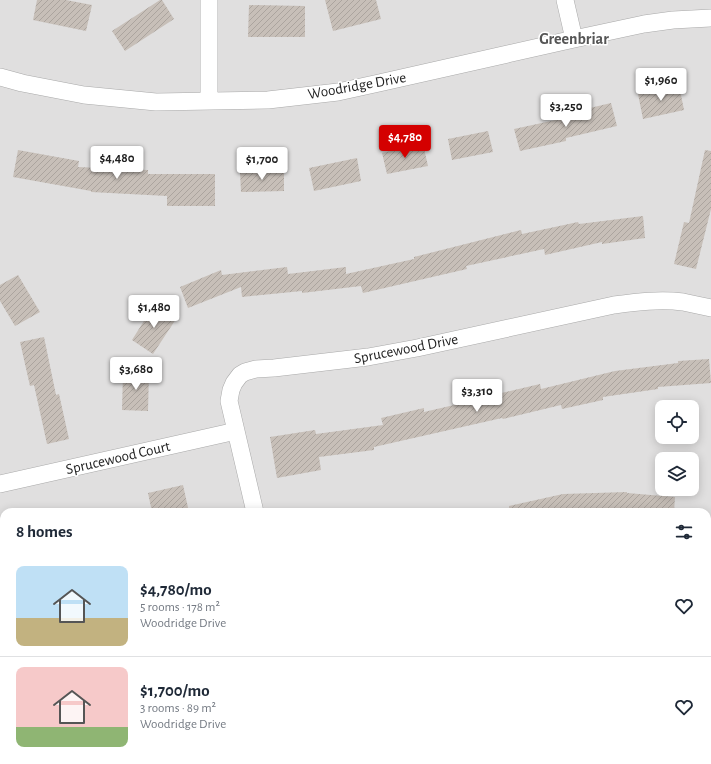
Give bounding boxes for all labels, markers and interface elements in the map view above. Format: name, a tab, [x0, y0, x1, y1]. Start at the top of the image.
district label: Greenbriar	[539, 31, 609, 47]
pin: $1,960	[628, 68, 694, 102]
street label: Woodridge Drive	[307, 70, 407, 102]
text: $1,960	[645, 74, 677, 87]
pin: $3,250	[533, 94, 599, 128]
text: $3,250	[550, 100, 582, 113]
pin: $4,780	[372, 125, 438, 159]
text: $4,780	[388, 131, 422, 144]
pin: $4,480	[84, 146, 150, 180]
pin: $1,700	[229, 147, 295, 181]
text: $4,480	[99, 152, 135, 165]
text: $1,700	[246, 153, 278, 166]
pin: $1,480	[121, 295, 187, 329]
text: $1,480	[137, 301, 171, 314]
street label: Sprucewood Drive	[353, 332, 459, 366]
pin: $3,680	[103, 357, 169, 391]
text: $3,680	[119, 363, 153, 376]
pin: $3,310	[444, 379, 510, 413]
text: $3,310	[461, 385, 493, 398]
map controls	[655, 400, 699, 496]
button: locate	[655, 400, 699, 444]
street label: Sprucewood Court	[64, 439, 172, 477]
button: layers	[655, 452, 699, 496]
icon: filters	[673, 521, 695, 543]
text: 8 homes	[16, 523, 73, 540]
text: $4,780/mo	[140, 581, 212, 598]
icon: home	[48, 582, 96, 630]
icon: heart	[673, 595, 695, 617]
text: 5 rooms · 178 m²	[140, 601, 220, 614]
text: Woodridge Drive	[140, 617, 226, 630]
text: $1,700/mo	[140, 682, 210, 699]
icon: home	[48, 683, 96, 731]
icon: heart	[673, 696, 695, 718]
text: 3 rooms · 89 m²	[140, 702, 216, 715]
text: Woodridge Drive	[140, 718, 226, 731]

